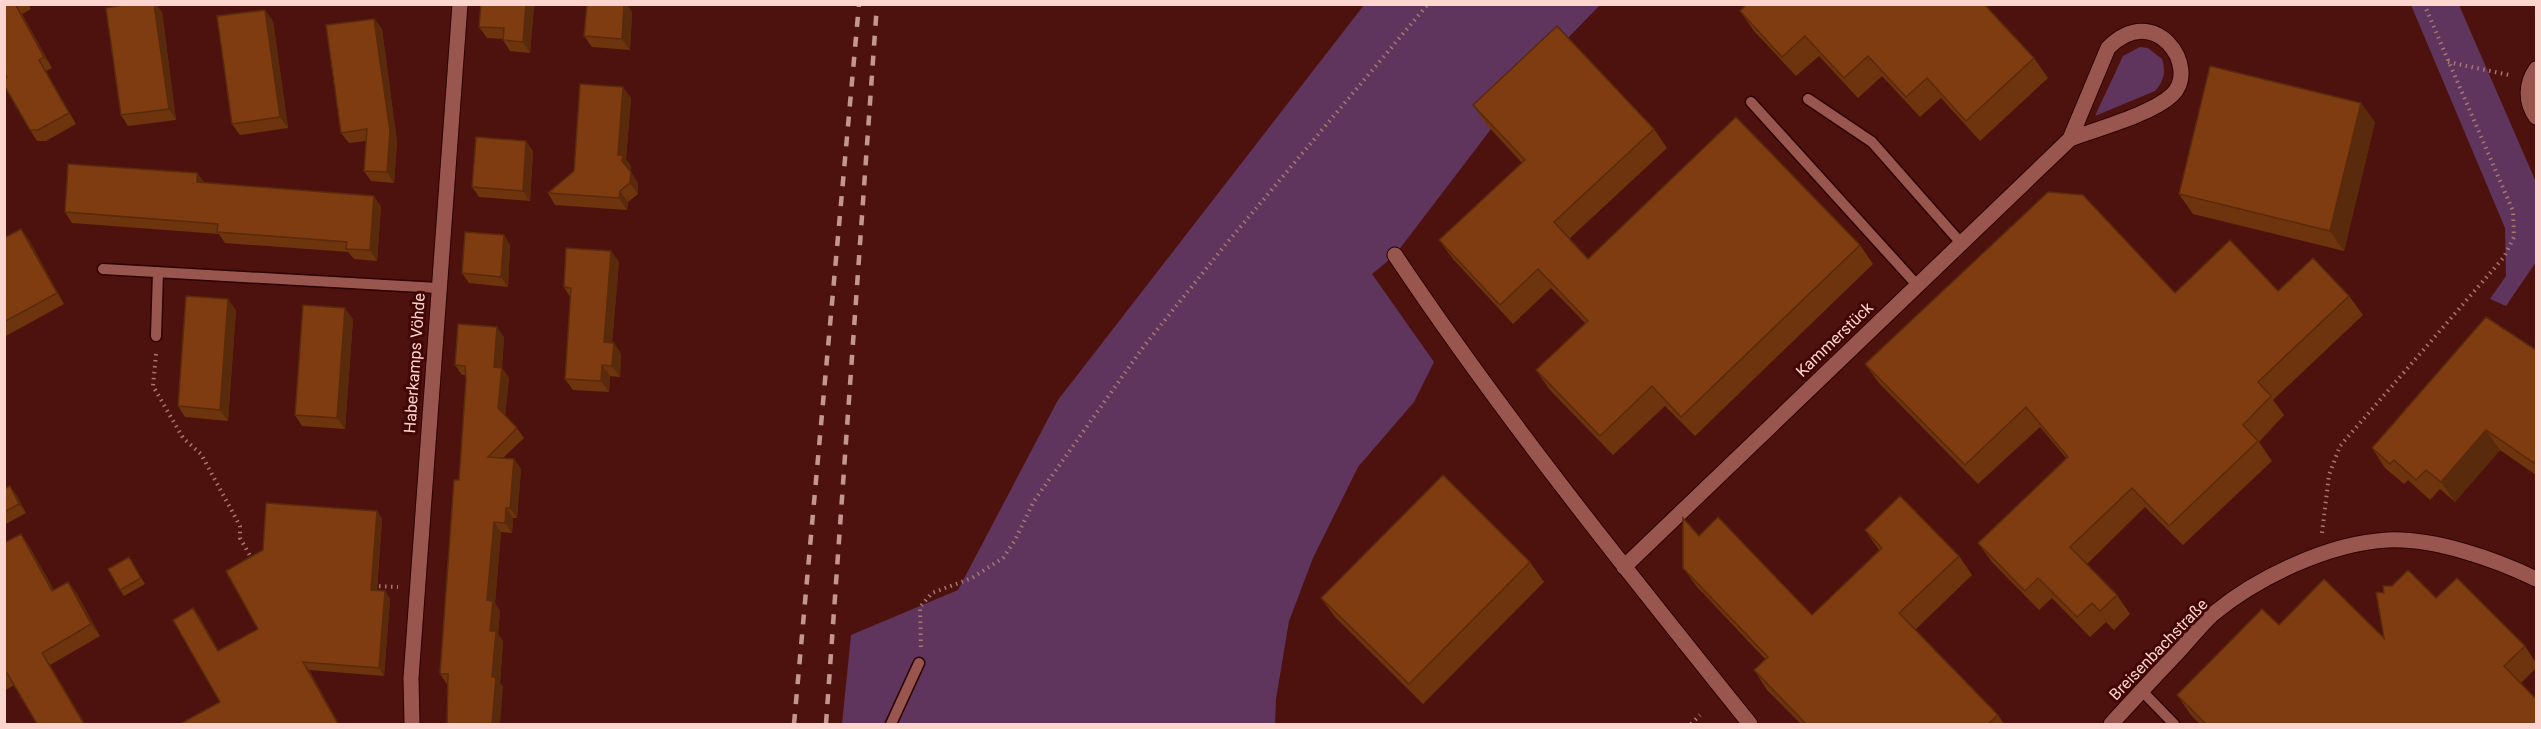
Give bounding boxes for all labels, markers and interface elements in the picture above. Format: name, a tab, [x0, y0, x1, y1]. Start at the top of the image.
street label: Haberkamps Vöhde	[400, 292, 429, 434]
street label: Kammerstück	[1792, 297, 1877, 381]
street label: Breisenbachstraße	[2105, 595, 2212, 704]

